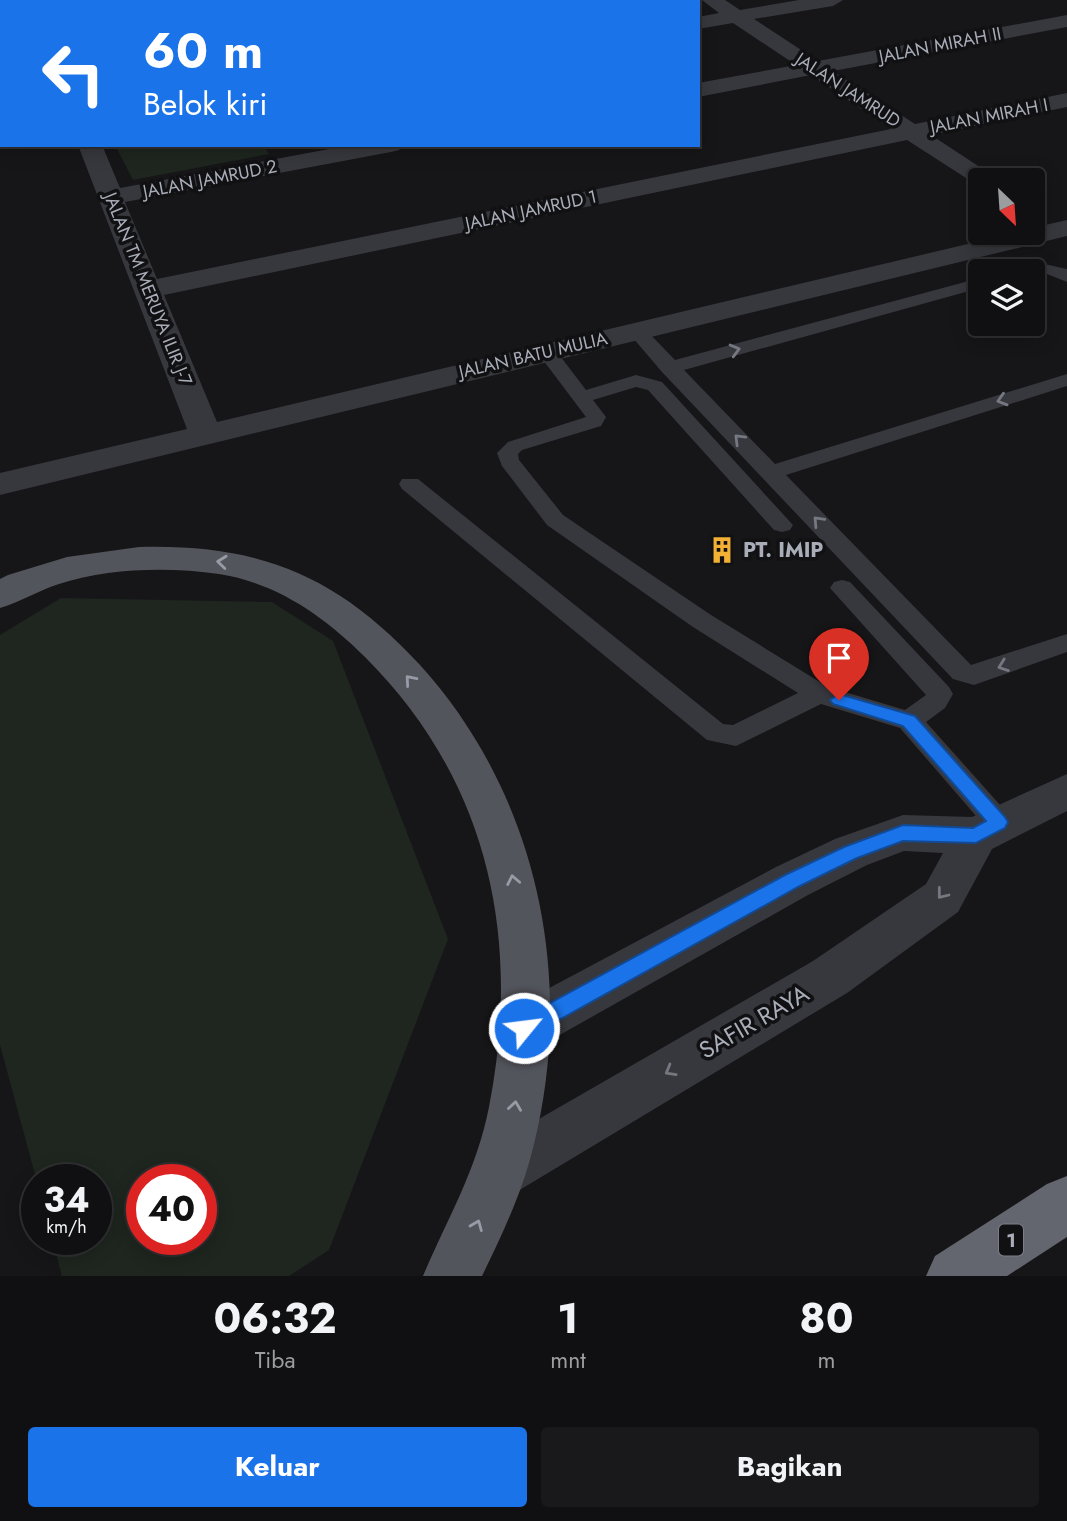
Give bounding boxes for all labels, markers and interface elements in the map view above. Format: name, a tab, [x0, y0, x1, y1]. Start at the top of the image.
text: 60 m	[143, 16, 263, 86]
street label: JALAN MIRAH II	[875, 20, 1003, 70]
icon: left	[28, 28, 119, 119]
street label: JALAN JAMRUD	[789, 45, 906, 134]
text: Belok kiri	[143, 81, 268, 127]
street label: JALAN MIRAH I	[926, 92, 1050, 141]
street label: JALAN JAMRUD 2	[139, 153, 279, 205]
north arrow	[968, 168, 1045, 245]
map controls	[968, 168, 1045, 336]
street label: JALAN JAMRUD 1	[461, 183, 599, 237]
street label: JALAN TM MERUYA ILIR J-7	[97, 187, 199, 390]
button: layers	[968, 259, 1045, 336]
street label: JALAN BATU MULIA	[454, 325, 610, 385]
one-way arrow	[729, 344, 741, 358]
one-way arrow	[996, 392, 1009, 406]
one-way arrow	[734, 435, 747, 448]
one-way arrow	[814, 516, 826, 529]
building icon: PT. IMIP	[707, 535, 737, 565]
place label: PT. IMIP	[743, 535, 823, 565]
one-way arrow	[217, 555, 228, 570]
pin	[809, 628, 869, 700]
icon: arrive	[820, 639, 858, 677]
one-way arrow	[997, 658, 1009, 672]
one-way arrow	[406, 675, 418, 688]
one-way arrow	[507, 874, 522, 886]
one-way arrow	[937, 887, 950, 899]
street label: SAFIR RAYA	[692, 976, 815, 1067]
position arrow	[487, 991, 561, 1065]
one-way arrow	[664, 1063, 677, 1076]
one-way arrow	[507, 1100, 522, 1111]
speed limit sign: 40	[126, 1164, 217, 1255]
text: 34	[43, 1175, 90, 1225]
text: km/h	[46, 1214, 87, 1240]
one-way arrow	[469, 1219, 483, 1232]
road number: 1	[999, 1224, 1023, 1256]
text: 06:32	[214, 1288, 337, 1349]
text: 1	[557, 1288, 579, 1349]
text: 80	[799, 1288, 853, 1349]
text: Tiba	[255, 1343, 296, 1377]
text: mnt	[550, 1343, 586, 1377]
text: m	[817, 1343, 835, 1377]
button: Keluar	[28, 1427, 527, 1507]
button: Bagikan	[541, 1427, 1039, 1507]

